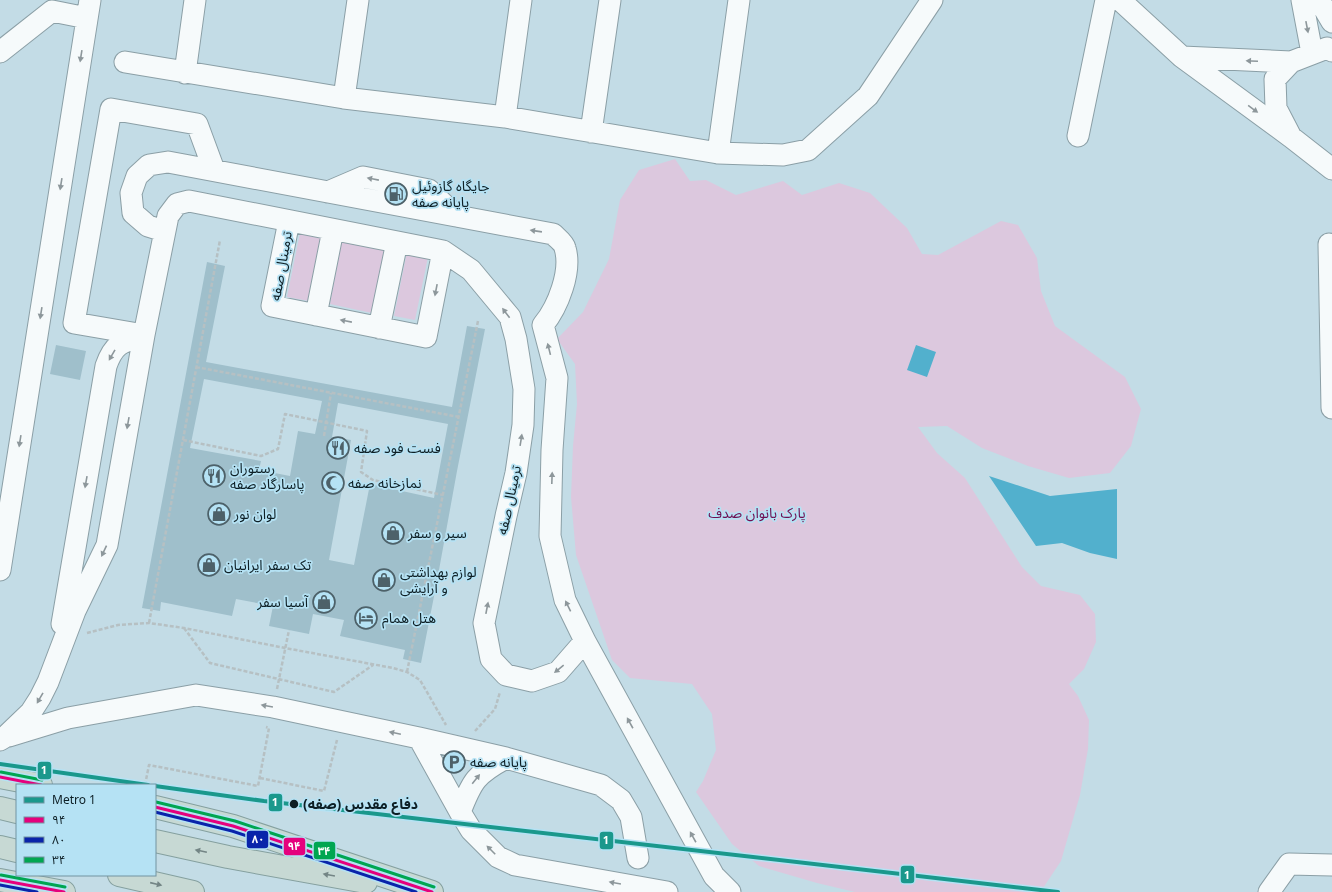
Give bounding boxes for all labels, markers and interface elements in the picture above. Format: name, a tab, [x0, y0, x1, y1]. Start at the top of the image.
one-way arrow	[1305, 21, 1311, 33]
one-way arrow	[78, 50, 84, 62]
one-way arrow	[1246, 57, 1258, 64]
one-way arrow	[1247, 104, 1258, 113]
one-way arrow	[366, 176, 379, 182]
place label: جایگاه گازوئیل پایانه صفه	[412, 176, 489, 212]
one-way arrow	[58, 178, 64, 191]
fuel station icon: جایگاه گازوئیل پایانه صفه	[383, 181, 409, 207]
one-way arrow	[530, 228, 542, 234]
street label: ترمینال صفه	[265, 230, 296, 302]
one-way arrow	[432, 283, 438, 296]
one-way arrow	[37, 307, 43, 319]
one-way arrow	[502, 307, 510, 318]
one-way arrow	[340, 318, 352, 324]
one-way arrow	[546, 343, 552, 356]
one-way arrow	[108, 349, 115, 361]
one-way arrow	[125, 417, 131, 429]
one-way arrow	[518, 434, 524, 446]
one-way arrow	[17, 435, 23, 447]
restaurant icon: فست فود صفه	[325, 435, 351, 461]
place label: فست فود صفه	[354, 438, 441, 457]
place label: رستوران پاسارگاد صفه	[230, 458, 304, 494]
restaurant icon: رستوران پاسارگاد صفه	[201, 463, 227, 489]
street label: ترمینال صفه	[492, 464, 525, 536]
mosque icon: نمازخانه صفه	[320, 470, 346, 496]
one-way arrow	[548, 472, 555, 484]
place label: نمازخانه صفه	[348, 473, 422, 492]
one-way arrow	[83, 475, 89, 488]
shop icon: لوان نور	[206, 501, 232, 527]
park label: پارک بانوان صدف	[708, 503, 806, 523]
place label: لوان نور	[233, 504, 276, 523]
shop icon: سیر و سفر	[380, 520, 406, 546]
place label: سیر و سفر	[407, 523, 467, 542]
one-way arrow	[101, 545, 107, 557]
shop icon: تک سفر ایرانیان	[196, 552, 222, 578]
place label: تک سفر ایرانیان	[224, 555, 311, 574]
place label: لوازم بهداشتی و آرایشی	[400, 562, 477, 597]
shop icon: لوازم بهداشتی و آرایشی	[371, 567, 397, 593]
shop icon: آسیا سفر	[311, 589, 337, 615]
place label: آسیا سفر	[256, 592, 309, 611]
one-way arrow	[565, 600, 571, 612]
one-way arrow	[484, 602, 490, 614]
hotel icon: هتل همام	[353, 605, 379, 631]
place label: هتل همام	[382, 608, 436, 629]
one-way arrow	[553, 665, 564, 673]
one-way arrow	[36, 692, 43, 704]
one-way arrow	[261, 703, 273, 709]
one-way arrow	[627, 717, 633, 729]
one-way arrow	[388, 730, 401, 736]
parking icon: پایانه صفه	[441, 749, 467, 775]
place label: پایانه صفه	[470, 752, 527, 772]
line badge: 1	[37, 761, 52, 780]
text: 1	[41, 762, 47, 777]
one-way arrow	[472, 774, 481, 785]
legend	[16, 784, 156, 876]
text: Metro 1	[52, 791, 96, 808]
line badge: 1	[268, 793, 283, 812]
text: 1	[272, 794, 278, 809]
place label: دفاع مقدس (صفه)	[303, 794, 418, 815]
marker: دفاع مقدس (صفه)	[288, 798, 300, 810]
text: ۹۴	[52, 811, 66, 828]
line badge: ۸۰	[246, 830, 269, 849]
text: ۸۰	[52, 831, 66, 848]
text: ۸۰	[252, 831, 264, 846]
line badge: 1	[599, 831, 614, 850]
one-way arrow	[689, 831, 696, 843]
text: 1	[603, 832, 609, 847]
line badge: ۹۴	[283, 837, 306, 856]
text: ۹۴	[288, 838, 300, 853]
line badge: ۳۴	[313, 841, 336, 860]
text: ۳۴	[318, 843, 330, 858]
one-way arrow	[486, 845, 496, 855]
one-way arrow	[195, 848, 207, 854]
text: ۳۴	[52, 851, 66, 868]
line badge: 1	[900, 865, 915, 884]
text: 1	[904, 867, 910, 882]
one-way arrow	[323, 872, 335, 878]
one-way arrow	[608, 879, 621, 885]
one-way arrow	[150, 881, 162, 887]

